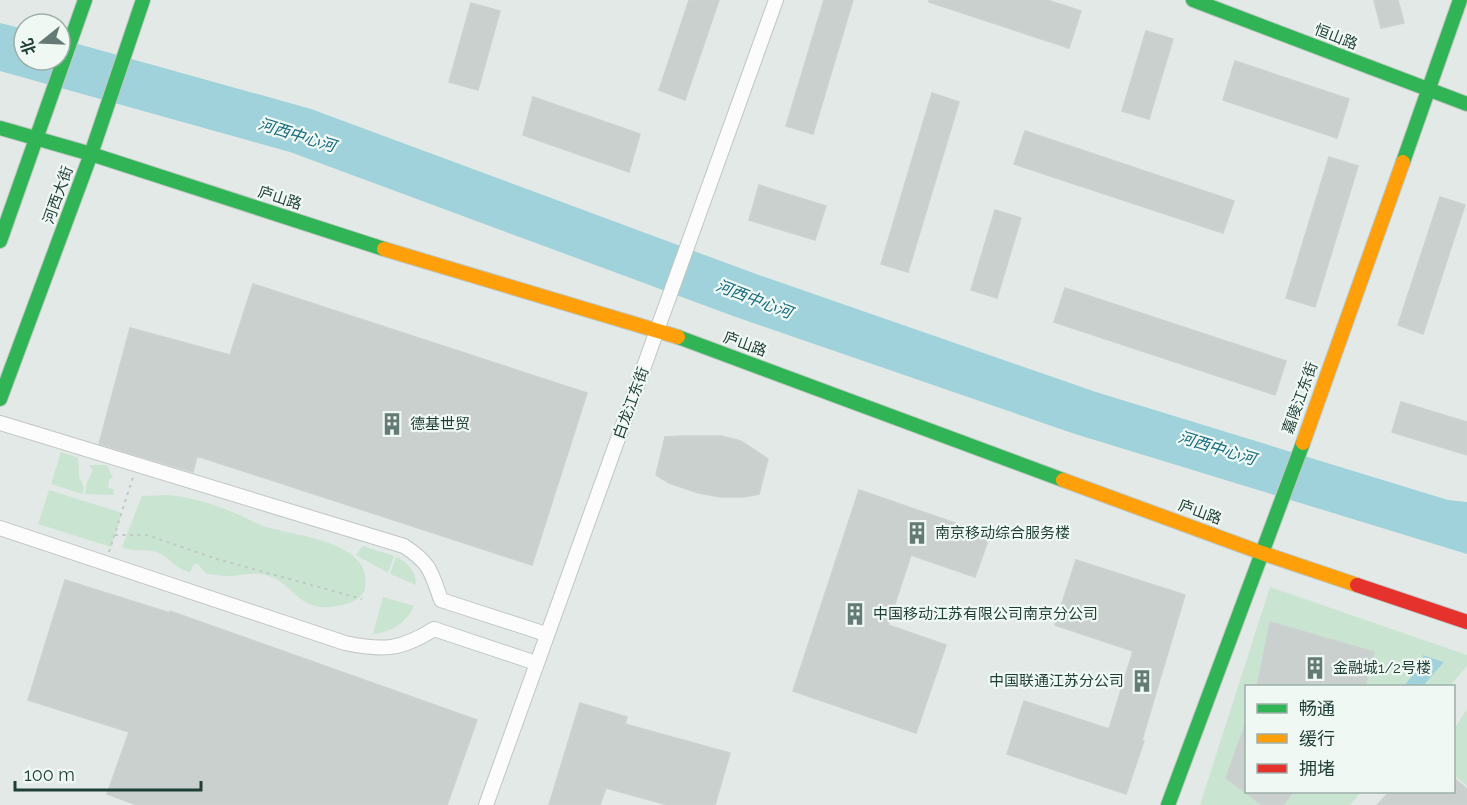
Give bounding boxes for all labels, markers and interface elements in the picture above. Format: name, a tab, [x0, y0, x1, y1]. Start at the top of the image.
north arrow	[12, 12, 72, 72]
street label: 恒山路	[1312, 21, 1360, 53]
text: 北	[17, 36, 40, 57]
water label: 河西中心河	[256, 114, 341, 157]
street label: 河西大街	[39, 164, 77, 226]
street label: 庐山路	[256, 182, 304, 214]
water label: 河西中心河	[713, 276, 798, 323]
street label: 庐山路	[721, 328, 769, 360]
street label: 嘉陵江东街	[1279, 360, 1321, 436]
street label: 白龙江东街	[610, 365, 652, 441]
building icon: 德基世贸	[379, 411, 405, 437]
place label: 德基世贸	[410, 415, 470, 433]
water label: 河西中心河	[1176, 427, 1261, 470]
street label: 庐山路	[1176, 496, 1224, 528]
building icon: 南京移动综合服务楼	[904, 520, 930, 546]
place label: 南京移动综合服务楼	[935, 524, 1070, 542]
building icon: 中国移动江苏有限公司南京分公司	[842, 601, 868, 627]
place label: 中国移动江苏有限公司南京分公司	[873, 605, 1098, 623]
building icon: 金融城1/2号楼	[1302, 655, 1328, 681]
place label: 金融城1/2号楼	[1333, 659, 1431, 677]
building icon: 中国联通江苏分公司	[1129, 668, 1155, 694]
place label: 中国联通江苏分公司	[989, 672, 1124, 690]
legend	[1245, 685, 1455, 793]
text: 畅通	[1299, 698, 1335, 719]
text: 缓行	[1299, 728, 1335, 749]
scale bar	[15, 754, 201, 792]
text: 拥堵	[1299, 758, 1335, 779]
text: 100 m	[24, 764, 75, 785]

